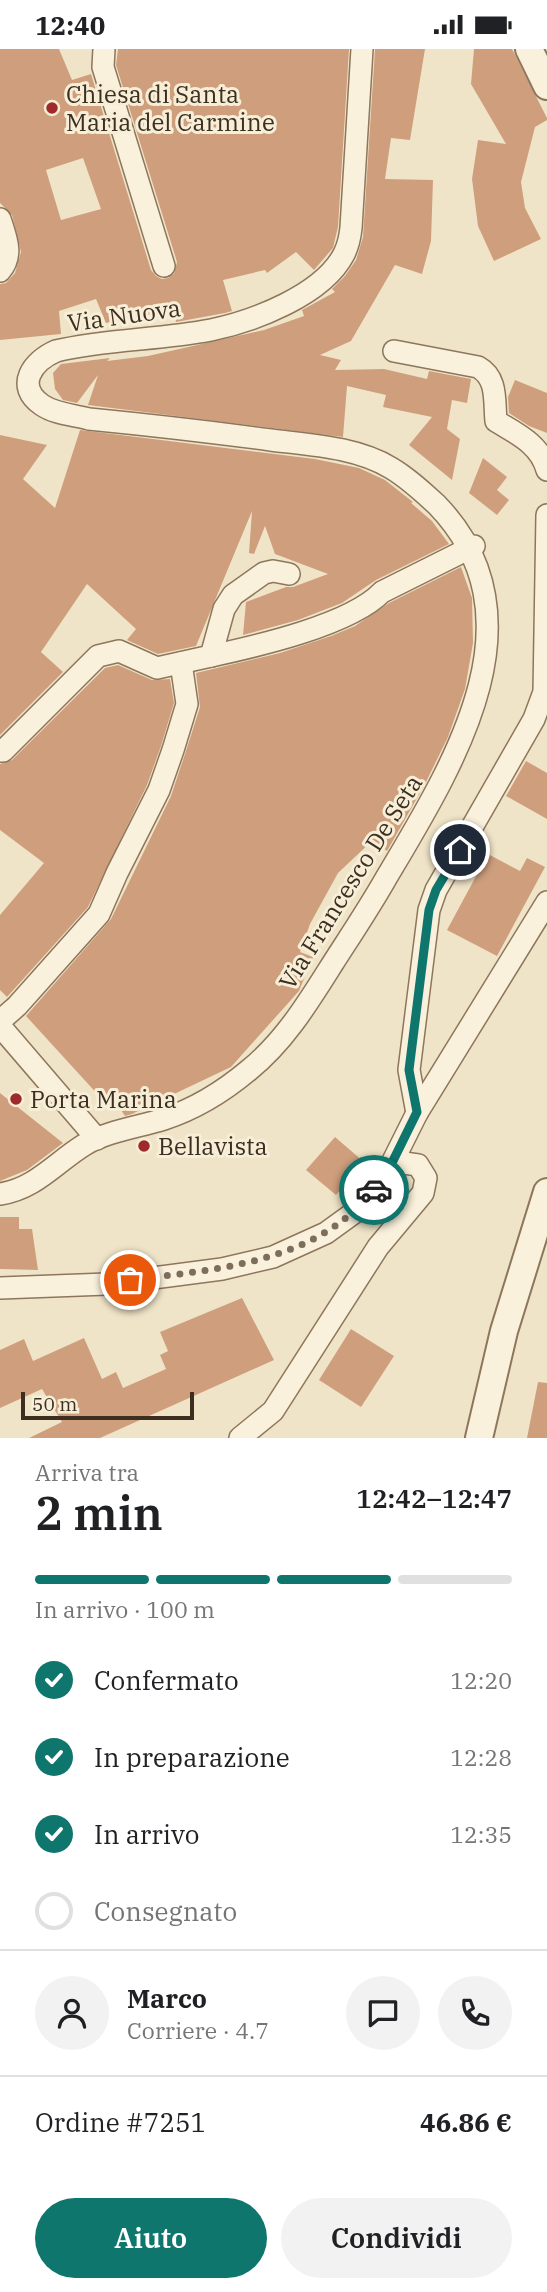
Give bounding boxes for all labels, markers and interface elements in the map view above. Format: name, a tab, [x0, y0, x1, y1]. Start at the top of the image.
text: 12:40	[35, 8, 105, 42]
place label: Chiesa di Santa Maria del Carmine	[66, 78, 275, 138]
marker: Chiesa di Santa Maria del Carmine	[44, 100, 60, 116]
street label: Via Nuova	[65, 291, 183, 339]
street label: Via Francesco De Seta	[271, 769, 429, 995]
pin	[430, 820, 490, 880]
icon: home	[441, 831, 479, 869]
place label: Porta Marina	[30, 1083, 177, 1115]
marker: Porta Marina	[8, 1091, 24, 1107]
place label: Bellavista	[158, 1130, 268, 1162]
marker: Bellavista	[136, 1138, 152, 1154]
courier	[339, 1155, 409, 1225]
icon: car	[355, 1171, 393, 1209]
pin	[100, 1250, 160, 1310]
icon: bag	[111, 1261, 149, 1299]
scale bar	[21, 1389, 194, 1421]
text: 50 m	[32, 1392, 77, 1416]
text: Arriva tra	[35, 1457, 139, 1487]
text: 12:42–12:47	[356, 1481, 512, 1515]
text: 2 min	[35, 1483, 163, 1543]
text: In arrivo · 100 m	[35, 1594, 215, 1624]
icon: check	[35, 1661, 73, 1699]
text: Confermato	[94, 1663, 239, 1697]
text: 12:20	[450, 1665, 512, 1695]
icon: check	[35, 1738, 73, 1776]
text: In preparazione	[94, 1740, 290, 1774]
text: 12:28	[450, 1742, 512, 1772]
icon: check	[35, 1815, 73, 1853]
text: In arrivo	[94, 1817, 199, 1851]
text: 12:35	[450, 1819, 512, 1849]
text: Consegnato	[94, 1894, 237, 1928]
button: person	[35, 1976, 109, 2050]
button: chat	[346, 1976, 420, 2050]
button: phone	[438, 1976, 512, 2050]
text: Marco	[127, 1981, 207, 2015]
text: Corriere · 4.7	[127, 2015, 269, 2045]
text: Ordine #7251	[35, 2105, 206, 2139]
text: 46.86 €	[420, 2105, 512, 2139]
button: Aiuto	[35, 2198, 267, 2278]
button: Condividi	[281, 2198, 512, 2278]

